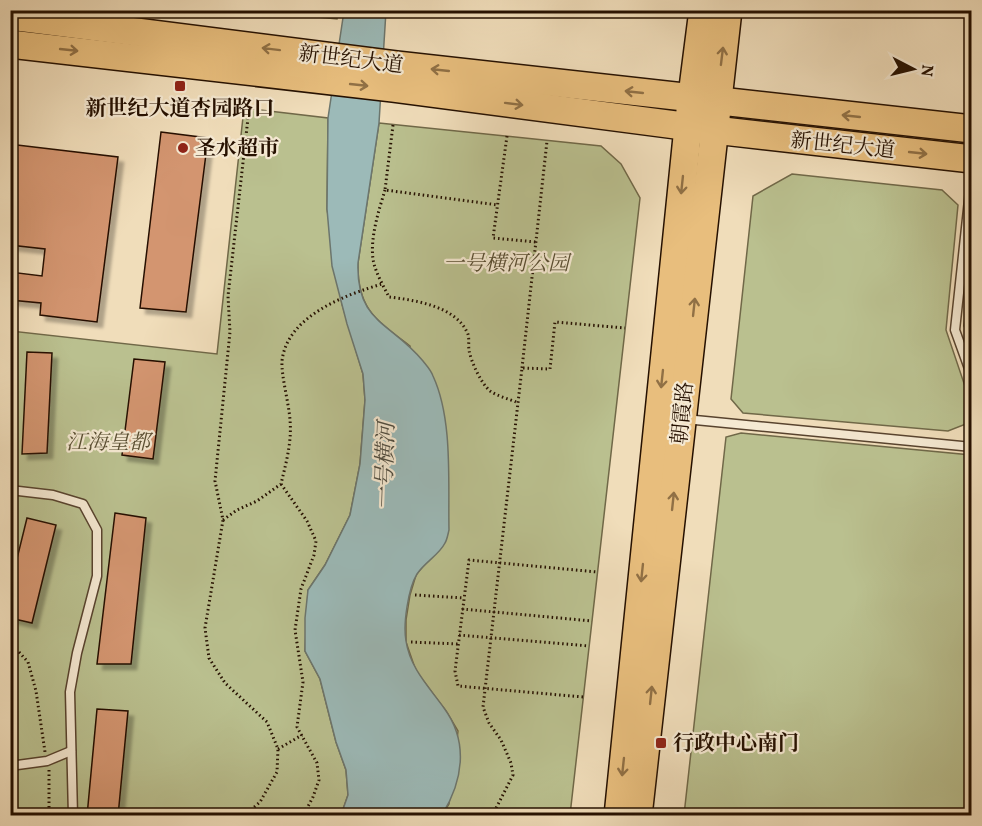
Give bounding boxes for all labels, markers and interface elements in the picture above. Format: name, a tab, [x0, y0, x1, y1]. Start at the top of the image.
north arrow	[883, 39, 943, 99]
street label: 新世纪大道	[297, 40, 405, 81]
one-way arrow	[261, 43, 281, 54]
one-way arrow	[58, 45, 78, 56]
one-way arrow	[717, 46, 728, 66]
text: N	[914, 63, 938, 78]
one-way arrow	[431, 64, 451, 75]
marker: 新世纪大道杏园路口	[173, 79, 187, 93]
one-way arrow	[349, 80, 369, 91]
one-way arrow	[624, 86, 644, 97]
place label: 新世纪大道杏园路口	[86, 95, 275, 124]
one-way arrow	[503, 99, 523, 110]
one-way arrow	[841, 110, 861, 121]
street label: 新世纪大道	[789, 127, 897, 166]
place label: 圣水超市	[195, 135, 279, 164]
marker: 圣水超市	[176, 141, 190, 155]
one-way arrow	[907, 148, 927, 159]
one-way arrow	[676, 175, 687, 195]
park label: 一号横河公园	[443, 250, 572, 279]
one-way arrow	[689, 298, 700, 318]
one-way arrow	[656, 369, 667, 389]
street label: 朝霞路	[666, 380, 701, 446]
water label: 一号横河	[369, 418, 404, 511]
park label: 江海皇都	[66, 429, 154, 458]
one-way arrow	[668, 491, 679, 511]
one-way arrow	[636, 563, 647, 583]
one-way arrow	[646, 685, 657, 705]
place label: 行政中心南门	[673, 730, 799, 759]
marker: 行政中心南门	[654, 736, 668, 750]
one-way arrow	[617, 757, 628, 777]

